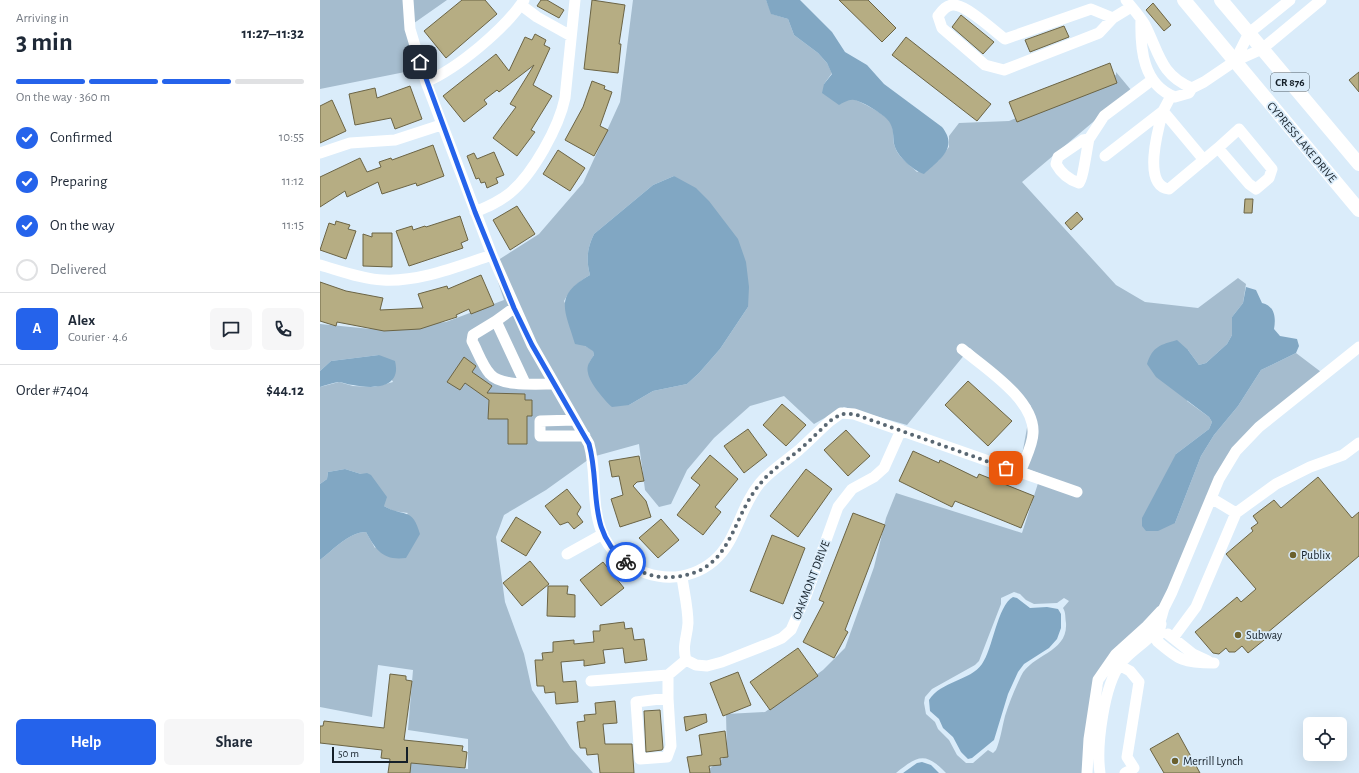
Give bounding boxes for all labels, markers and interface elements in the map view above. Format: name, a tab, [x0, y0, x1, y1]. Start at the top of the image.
text: Arriving in	[16, 12, 69, 25]
text: 11:27–11:32	[242, 26, 304, 41]
text: 3 min	[16, 29, 73, 55]
pin	[403, 45, 437, 79]
icon: home	[409, 51, 431, 73]
road number: CR 876	[1271, 73, 1309, 91]
text: On the way · 360 m	[16, 91, 110, 104]
street label: CYPRESS LAKE DRIVE	[1265, 100, 1339, 185]
icon: check	[16, 127, 38, 149]
text: Confirmed	[50, 130, 112, 145]
text: 10:55	[279, 131, 304, 144]
icon: check	[16, 171, 38, 193]
text: Preparing	[50, 174, 107, 189]
text: 11:12	[282, 175, 304, 188]
icon: check	[16, 215, 38, 237]
text: On the way	[50, 218, 115, 233]
text: 11:15	[282, 219, 304, 232]
text: Delivered	[50, 262, 107, 277]
button: chat	[210, 308, 252, 350]
button: phone	[262, 308, 304, 350]
text: Alex	[68, 313, 95, 328]
text: A	[32, 321, 42, 336]
text: Courier · 4.6	[68, 331, 128, 344]
text: Order #7404	[16, 383, 89, 398]
text: $44.12	[266, 383, 304, 398]
pin	[989, 451, 1023, 485]
icon: bag	[995, 457, 1017, 479]
street label: OAKMONT DRIVE	[790, 538, 832, 621]
courier	[606, 542, 646, 582]
place label: Publix	[1301, 549, 1330, 561]
marker: Publix	[1288, 550, 1298, 560]
icon: bike	[615, 551, 637, 573]
place label: Subway	[1246, 629, 1282, 642]
marker: Subway	[1233, 630, 1243, 640]
map controls	[1303, 717, 1347, 761]
button: locate	[1303, 717, 1347, 761]
button: Help	[16, 719, 156, 765]
button: Share	[164, 719, 304, 765]
scale bar	[332, 745, 408, 764]
text: 50 m	[338, 748, 359, 759]
place label: Merrill Lynch	[1183, 755, 1243, 768]
marker: Merrill Lynch	[1170, 756, 1180, 766]

